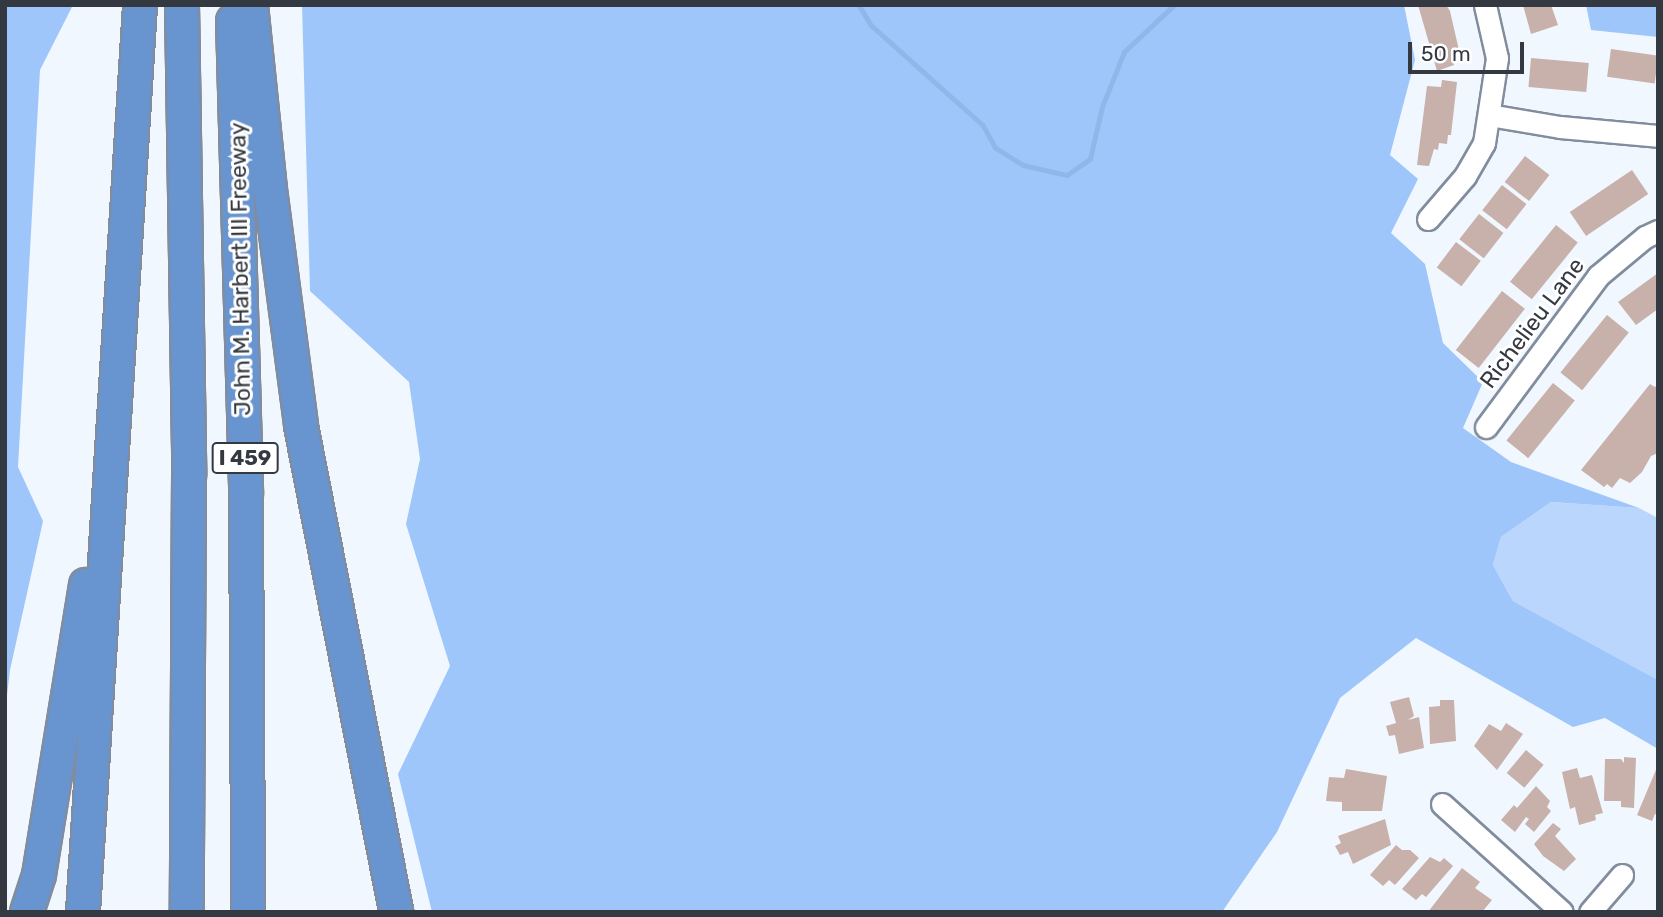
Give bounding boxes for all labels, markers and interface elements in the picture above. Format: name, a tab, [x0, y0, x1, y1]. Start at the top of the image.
scale bar	[1411, 28, 1526, 72]
text: 50 m	[1421, 41, 1471, 66]
street label: John M. Harbert III Freeway	[224, 122, 256, 416]
street label: Richelieu Lane	[1474, 252, 1590, 394]
road number: I 459	[210, 440, 280, 476]

